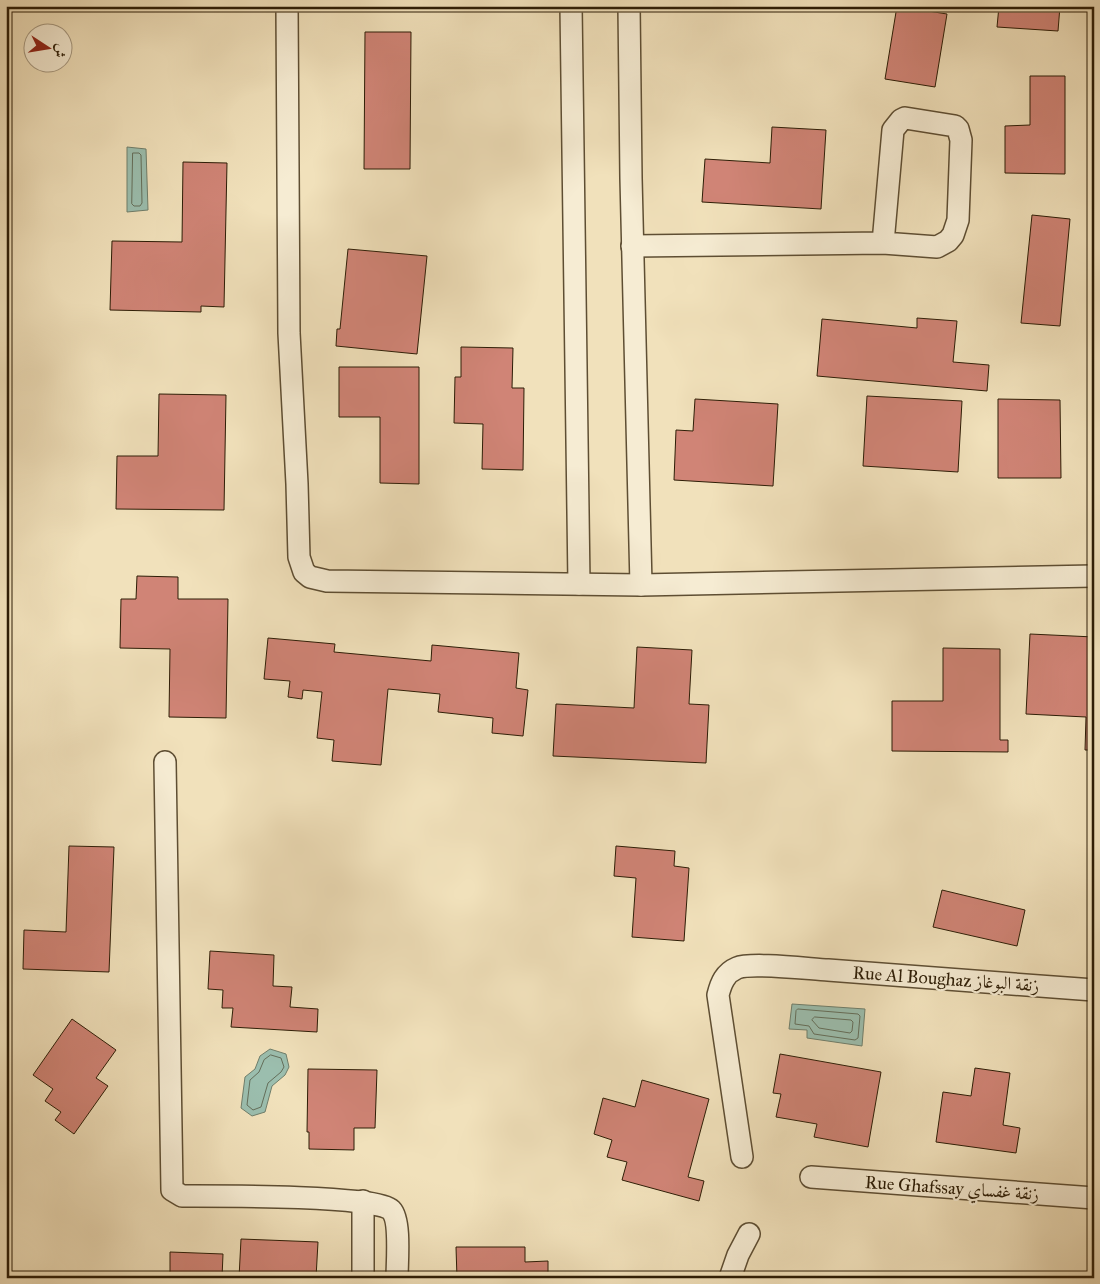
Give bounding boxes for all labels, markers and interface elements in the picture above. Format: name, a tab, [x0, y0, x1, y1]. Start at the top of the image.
north arrow	[22, 22, 72, 72]
text: ش	[50, 42, 70, 59]
street label: Rue Al Boughaz زنقة البوغاز	[852, 961, 1040, 998]
street label: Rue Ghafssay زنقة غفساي	[864, 1171, 1040, 1209]

